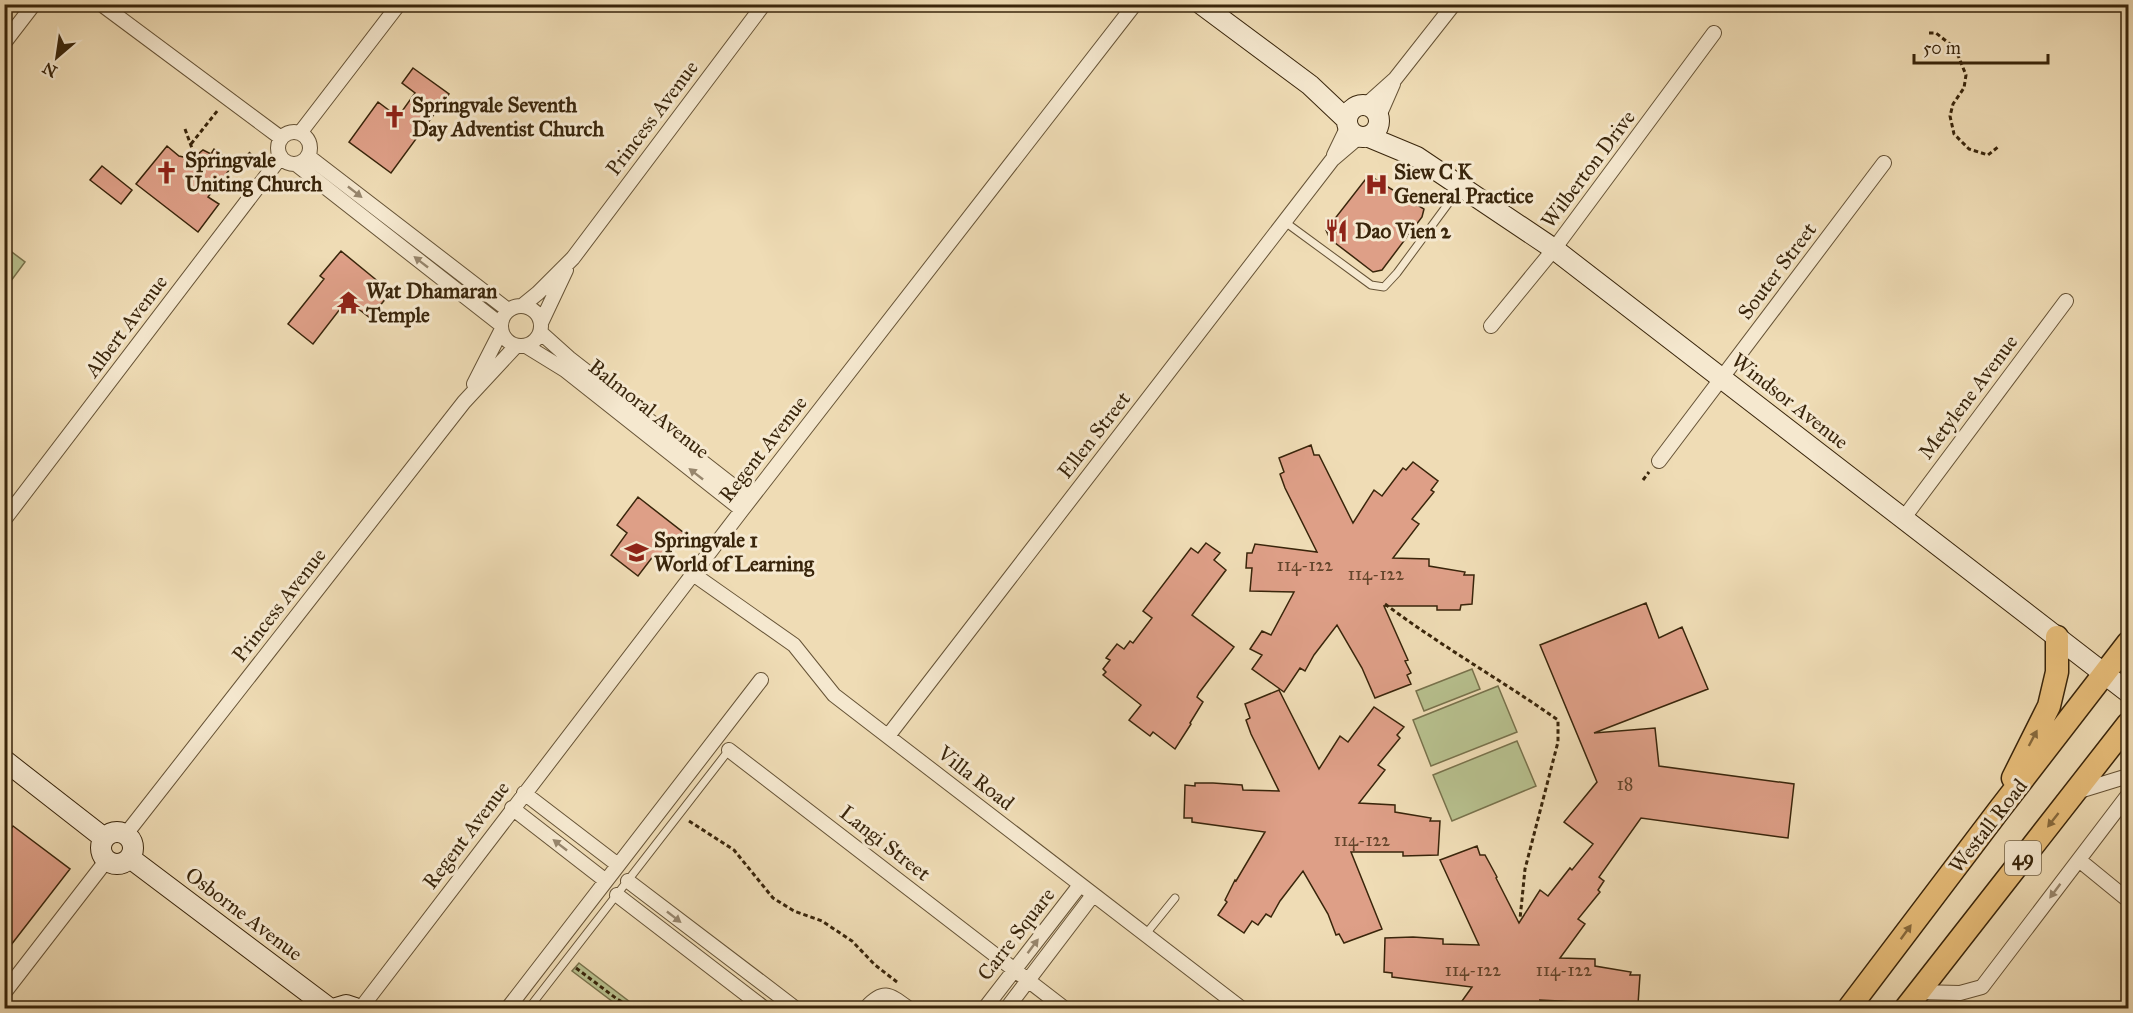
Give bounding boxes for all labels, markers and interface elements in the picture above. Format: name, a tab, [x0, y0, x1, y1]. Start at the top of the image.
north arrow	[27, 27, 87, 87]
scale bar	[1914, 27, 2048, 65]
text: 50 m	[1923, 37, 1961, 59]
street label: Princess Avenue	[600, 55, 704, 181]
text: N	[39, 58, 61, 81]
place label: Springvale Seventh Day Adventist Church	[412, 92, 604, 142]
church icon: Springvale Seventh Day Adventist Church	[381, 104, 407, 130]
street label: Wilberton Drive	[1535, 105, 1641, 233]
place label: Springvale Uniting Church	[185, 147, 323, 197]
church icon: Springvale Uniting Church	[154, 159, 180, 185]
place label: Siew C K General Practice	[1394, 159, 1534, 209]
hospital icon: Siew C K General Practice	[1363, 171, 1389, 197]
one-way arrow	[347, 185, 363, 198]
street label: Souter Street	[1732, 217, 1822, 325]
restaurant icon: Dao Vien 2	[1324, 218, 1350, 244]
place label: Dao Vien 2	[1355, 218, 1452, 244]
one-way arrow	[413, 255, 429, 268]
street label: Albert Avenue	[78, 269, 173, 383]
place label: Wat Dhamaran Temple	[365, 278, 498, 328]
temple icon: Wat Dhamaran Temple	[335, 290, 361, 316]
street label: Metylene Avenue	[1913, 329, 2023, 464]
street label: Windsor Avenue	[1726, 347, 1854, 455]
street label: Balmoral Avenue	[583, 354, 715, 465]
street label: Ellen Street	[1052, 386, 1136, 484]
street label: Regent Avenue	[713, 390, 813, 508]
one-way arrow	[688, 467, 704, 480]
place label: Springvale 1 World of Learning	[654, 527, 815, 577]
school or university icon: Springvale 1 World of Learning	[623, 539, 649, 565]
street label: Princess Avenue	[226, 543, 332, 667]
house number: 114-122	[1277, 554, 1333, 576]
house number: 114-122	[1348, 563, 1404, 585]
one-way arrow	[2028, 729, 2038, 746]
street label: Villa Road	[932, 739, 1020, 816]
house number: 18	[1617, 773, 1633, 795]
street label: Westall Road	[1943, 773, 2033, 878]
street label: Regent Avenue	[417, 776, 515, 894]
street label: Langi Street	[834, 800, 936, 887]
one-way arrow	[2047, 812, 2060, 828]
house number: 114-122	[1334, 829, 1390, 851]
one-way arrow	[552, 839, 567, 851]
road number: 49	[2005, 841, 2041, 875]
street label: Osborne Avenue	[180, 861, 308, 967]
street label: Carre Square	[972, 882, 1060, 986]
one-way arrow	[2049, 884, 2061, 899]
one-way arrow	[666, 910, 682, 923]
one-way arrow	[1900, 925, 1912, 941]
one-way arrow	[1027, 938, 1039, 953]
house number: 114-122	[1445, 959, 1501, 981]
house number: 114-122	[1536, 959, 1592, 981]

